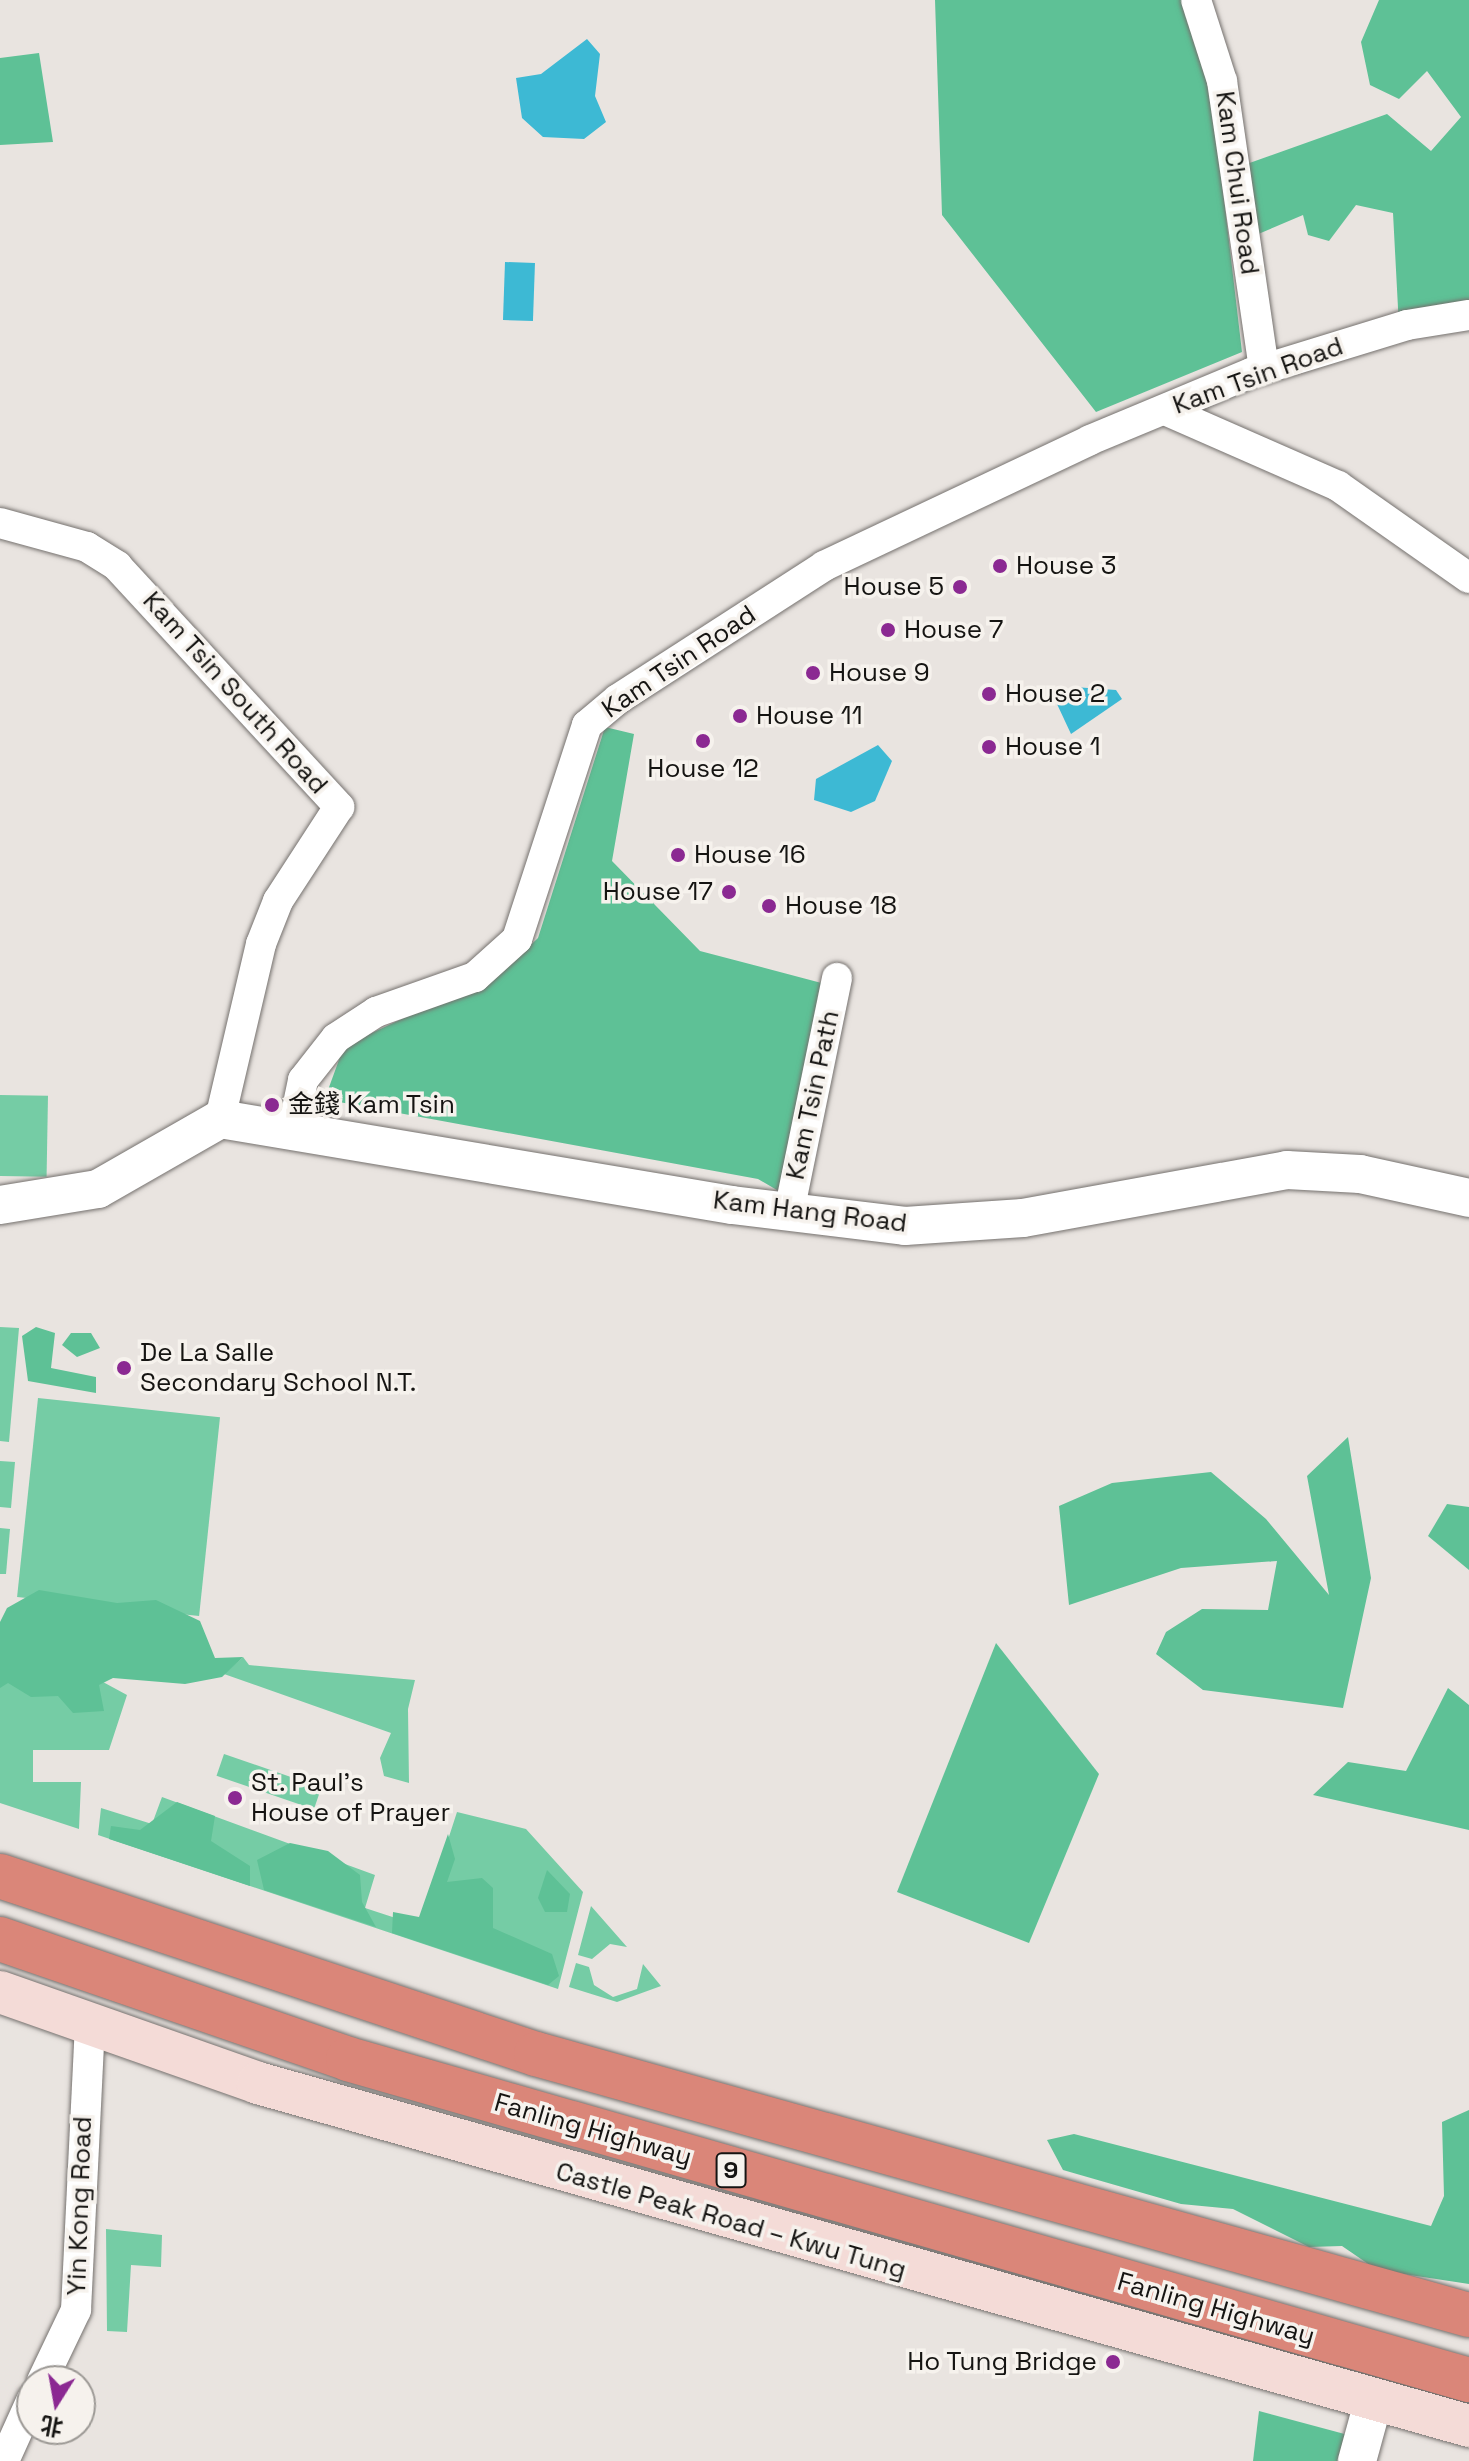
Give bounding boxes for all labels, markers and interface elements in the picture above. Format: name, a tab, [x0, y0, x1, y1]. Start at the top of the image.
street label: Kam Chui Road	[1209, 89, 1265, 277]
street label: Kam Tsin Road	[1168, 331, 1348, 421]
place label: House 3	[1016, 550, 1117, 582]
marker: House 3	[991, 557, 1009, 575]
place label: House 5	[844, 571, 944, 603]
marker: House 5	[951, 578, 969, 596]
street label: Kam Tsin South Road	[136, 585, 334, 801]
street label: Kam Tsin Road	[596, 599, 762, 725]
place label: House 7	[904, 614, 1003, 646]
marker: House 7	[879, 621, 897, 639]
place label: House 9	[829, 657, 930, 689]
marker: House 9	[804, 664, 822, 682]
place label: House 2	[1005, 678, 1105, 710]
marker: House 2	[980, 685, 998, 703]
place label: House 11	[756, 700, 863, 732]
marker: House 11	[731, 707, 749, 725]
place label: House 1	[1005, 731, 1101, 763]
marker: House 12	[694, 732, 712, 750]
marker: House 1	[980, 738, 998, 756]
place label: House 12	[647, 753, 759, 785]
place label: House 16	[694, 839, 806, 871]
marker: House 16	[669, 846, 687, 864]
place label: House 17	[603, 876, 713, 908]
marker: House 17	[720, 883, 738, 901]
place label: House 18	[785, 890, 897, 922]
marker: House 18	[760, 897, 778, 915]
street label: Kam Tsin Path	[780, 1007, 846, 1183]
place label: 金錢 Kam Tsin	[288, 1089, 456, 1121]
marker: 金錢 Kam Tsin	[263, 1096, 281, 1114]
street label: Kam Hang Road	[711, 1185, 909, 1239]
place label: De La Salle Secondary School N.T.	[140, 1337, 416, 1398]
marker: De La Salle Secondary School N.T.	[115, 1359, 133, 1377]
place label: St. Paul's House of Prayer	[251, 1767, 450, 1828]
marker: St. Paul's House of Prayer	[226, 1789, 244, 1807]
street label: Fanling Highway	[491, 2087, 695, 2173]
street label: Yin Kong Road	[61, 2116, 99, 2296]
road number: 9	[715, 2150, 747, 2190]
street label: Castle Peak Road – Kwu Tung	[551, 2156, 911, 2286]
street label: Fanling Highway	[1114, 2266, 1318, 2352]
place label: Ho Tung Bridge	[906, 2346, 1097, 2378]
marker: Ho Tung Bridge	[1104, 2353, 1122, 2371]
north arrow	[16, 2365, 96, 2445]
text: 北	[38, 2411, 65, 2442]

